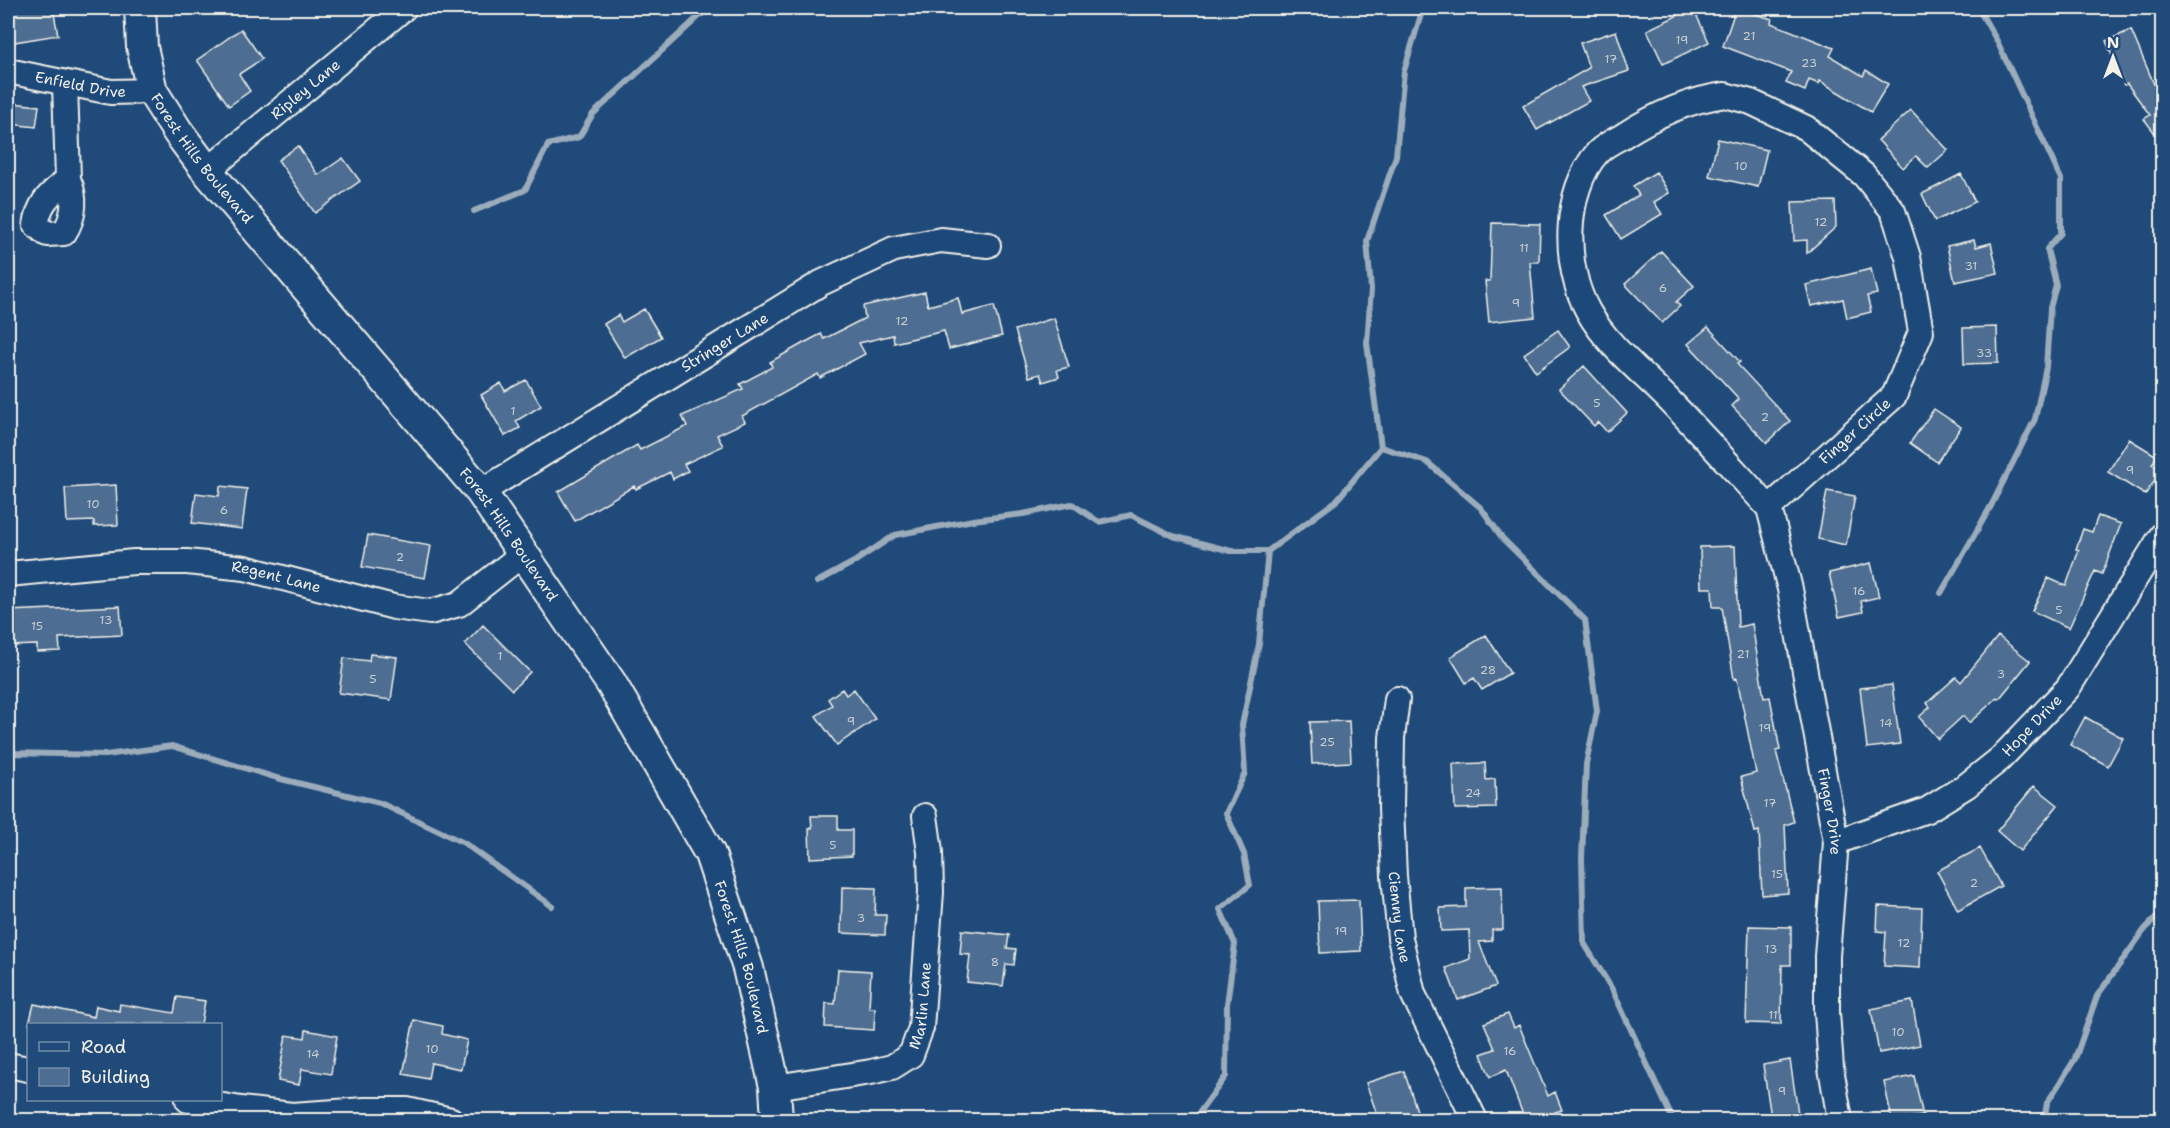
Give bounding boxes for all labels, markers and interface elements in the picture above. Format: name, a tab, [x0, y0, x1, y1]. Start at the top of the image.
north arrow	[2083, 27, 2143, 87]
house number: 21	[1743, 28, 1755, 44]
house number: 19	[1676, 32, 1688, 48]
text: N	[2107, 32, 2119, 53]
house number: 17	[1605, 51, 1617, 67]
street label: Ripley Lane	[267, 55, 345, 124]
house number: 23	[1801, 55, 1817, 71]
street label: Enfield Drive	[33, 67, 126, 102]
street label: Forest Hills Boulevard	[146, 89, 258, 228]
house number: 10	[1734, 158, 1748, 174]
house number: 12	[1815, 214, 1827, 230]
house number: 11	[1519, 240, 1529, 256]
house number: 31	[1965, 258, 1977, 274]
house number: 6	[1659, 280, 1667, 296]
house number: 9	[1512, 295, 1520, 311]
street label: Stringer Lane	[677, 308, 772, 377]
house number: 12	[896, 313, 908, 329]
house number: 33	[1976, 345, 1992, 361]
street label: Finger Circle	[1815, 393, 1895, 469]
house number: 5	[1593, 395, 1601, 411]
house number: 1	[510, 403, 516, 419]
house number: 2	[1761, 409, 1769, 425]
house number: 9	[2126, 462, 2134, 478]
street label: Forest Hills Boulevard	[455, 464, 563, 606]
house number: 10	[86, 496, 100, 512]
house number: 6	[220, 502, 228, 518]
house number: 2	[396, 549, 404, 565]
street label: Regent Lane	[230, 557, 323, 597]
house number: 16	[1852, 583, 1866, 599]
house number: 5	[2055, 602, 2063, 618]
house number: 13	[100, 612, 112, 628]
house number: 15	[31, 618, 43, 634]
house number: 21	[1737, 646, 1749, 662]
house number: 1	[497, 648, 503, 664]
house number: 28	[1480, 662, 1496, 678]
house number: 3	[1997, 666, 2005, 682]
house number: 5	[369, 671, 377, 687]
street label: Hope Drive	[1998, 690, 2067, 761]
house number: 9	[847, 713, 855, 729]
house number: 14	[1880, 715, 1892, 731]
house number: 19	[1759, 720, 1771, 736]
house number: 25	[1319, 734, 1335, 750]
street label: Finger Drive	[1813, 767, 1846, 856]
house number: 24	[1465, 785, 1481, 801]
house number: 17	[1764, 795, 1776, 811]
house number: 5	[829, 837, 837, 853]
house number: 15	[1771, 866, 1783, 882]
street label: Ciemny Lane	[1384, 871, 1415, 965]
house number: 2	[1970, 875, 1978, 891]
street label: Forest Hills Boulevard	[710, 878, 773, 1036]
house number: 3	[857, 910, 865, 926]
house number: 19	[1335, 923, 1347, 939]
house number: 12	[1898, 935, 1910, 951]
house number: 13	[1765, 941, 1777, 957]
house number: 8	[991, 954, 999, 970]
street label: Marlin Lane	[904, 961, 936, 1052]
house number: 11	[1768, 1007, 1778, 1023]
legend	[27, 1023, 222, 1101]
house number: 10	[1891, 1024, 1905, 1040]
text: Road	[81, 1035, 126, 1059]
house number: 10	[425, 1041, 439, 1057]
house number: 16	[1503, 1043, 1517, 1059]
house number: 14	[307, 1046, 319, 1062]
text: Building	[81, 1065, 150, 1089]
house number: 9	[1778, 1083, 1786, 1099]

